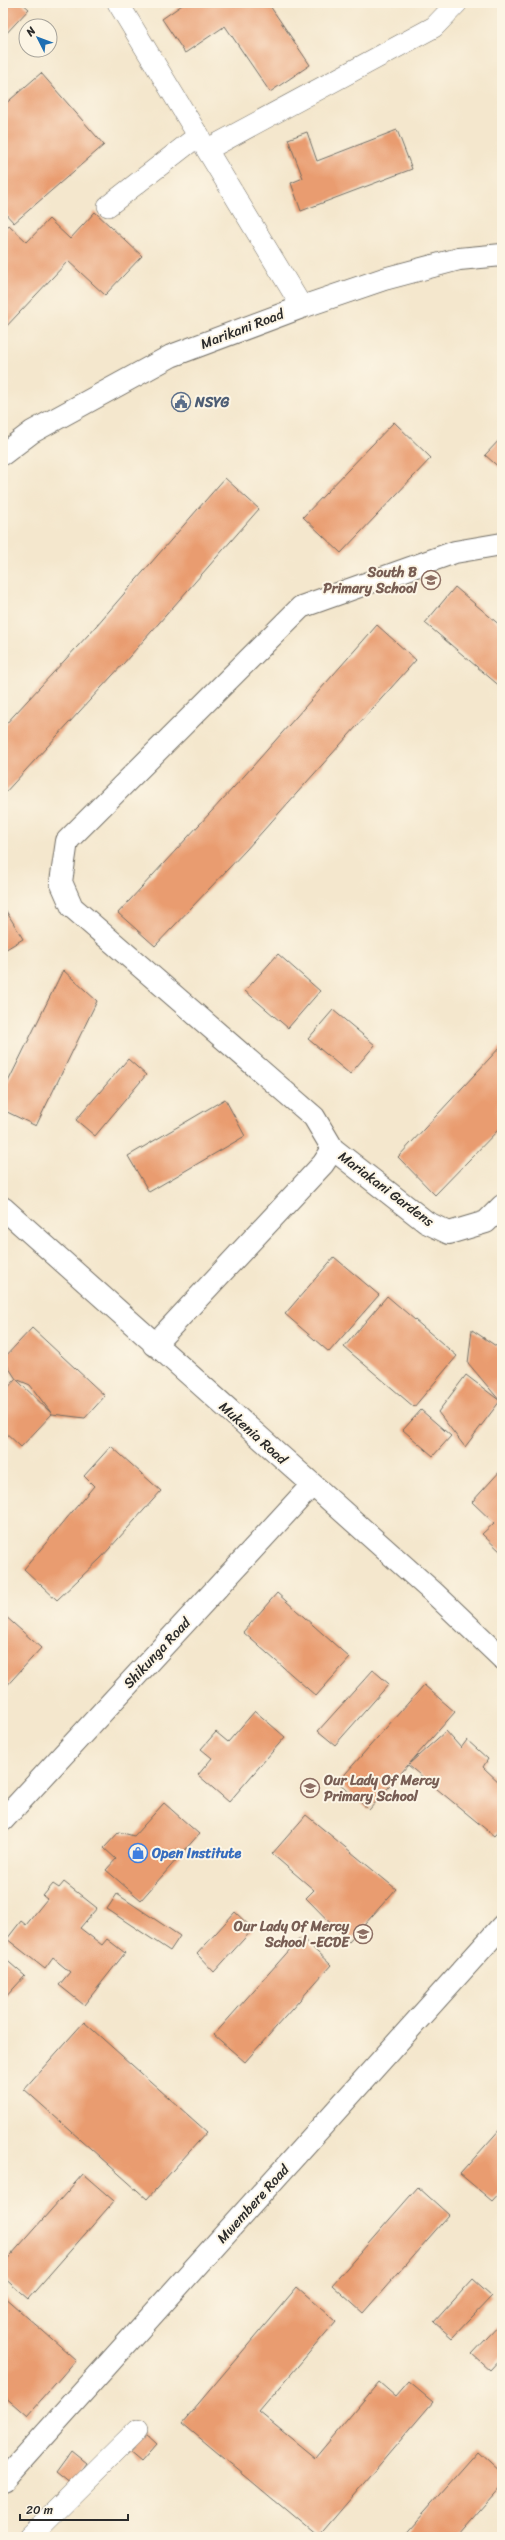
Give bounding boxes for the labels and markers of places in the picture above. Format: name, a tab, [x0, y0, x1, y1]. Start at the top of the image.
place label: NSYG	[194, 390, 230, 415]
public building icon: NSYG	[170, 391, 192, 413]
place label: South B Primary School	[323, 560, 418, 601]
school or university icon: South B Primary School	[420, 569, 442, 591]
place label: Our Lady Of Mercy Primary School	[323, 1768, 440, 1809]
school or university icon: Our Lady Of Mercy Primary School	[299, 1777, 321, 1799]
place label: Open Institute	[151, 1841, 241, 1866]
shop icon: Open Institute	[127, 1842, 149, 1864]
place label: Our Lady Of Mercy School -ECDE	[233, 1914, 350, 1955]
school or university icon: Our Lady Of Mercy School -ECDE	[352, 1923, 374, 1945]

